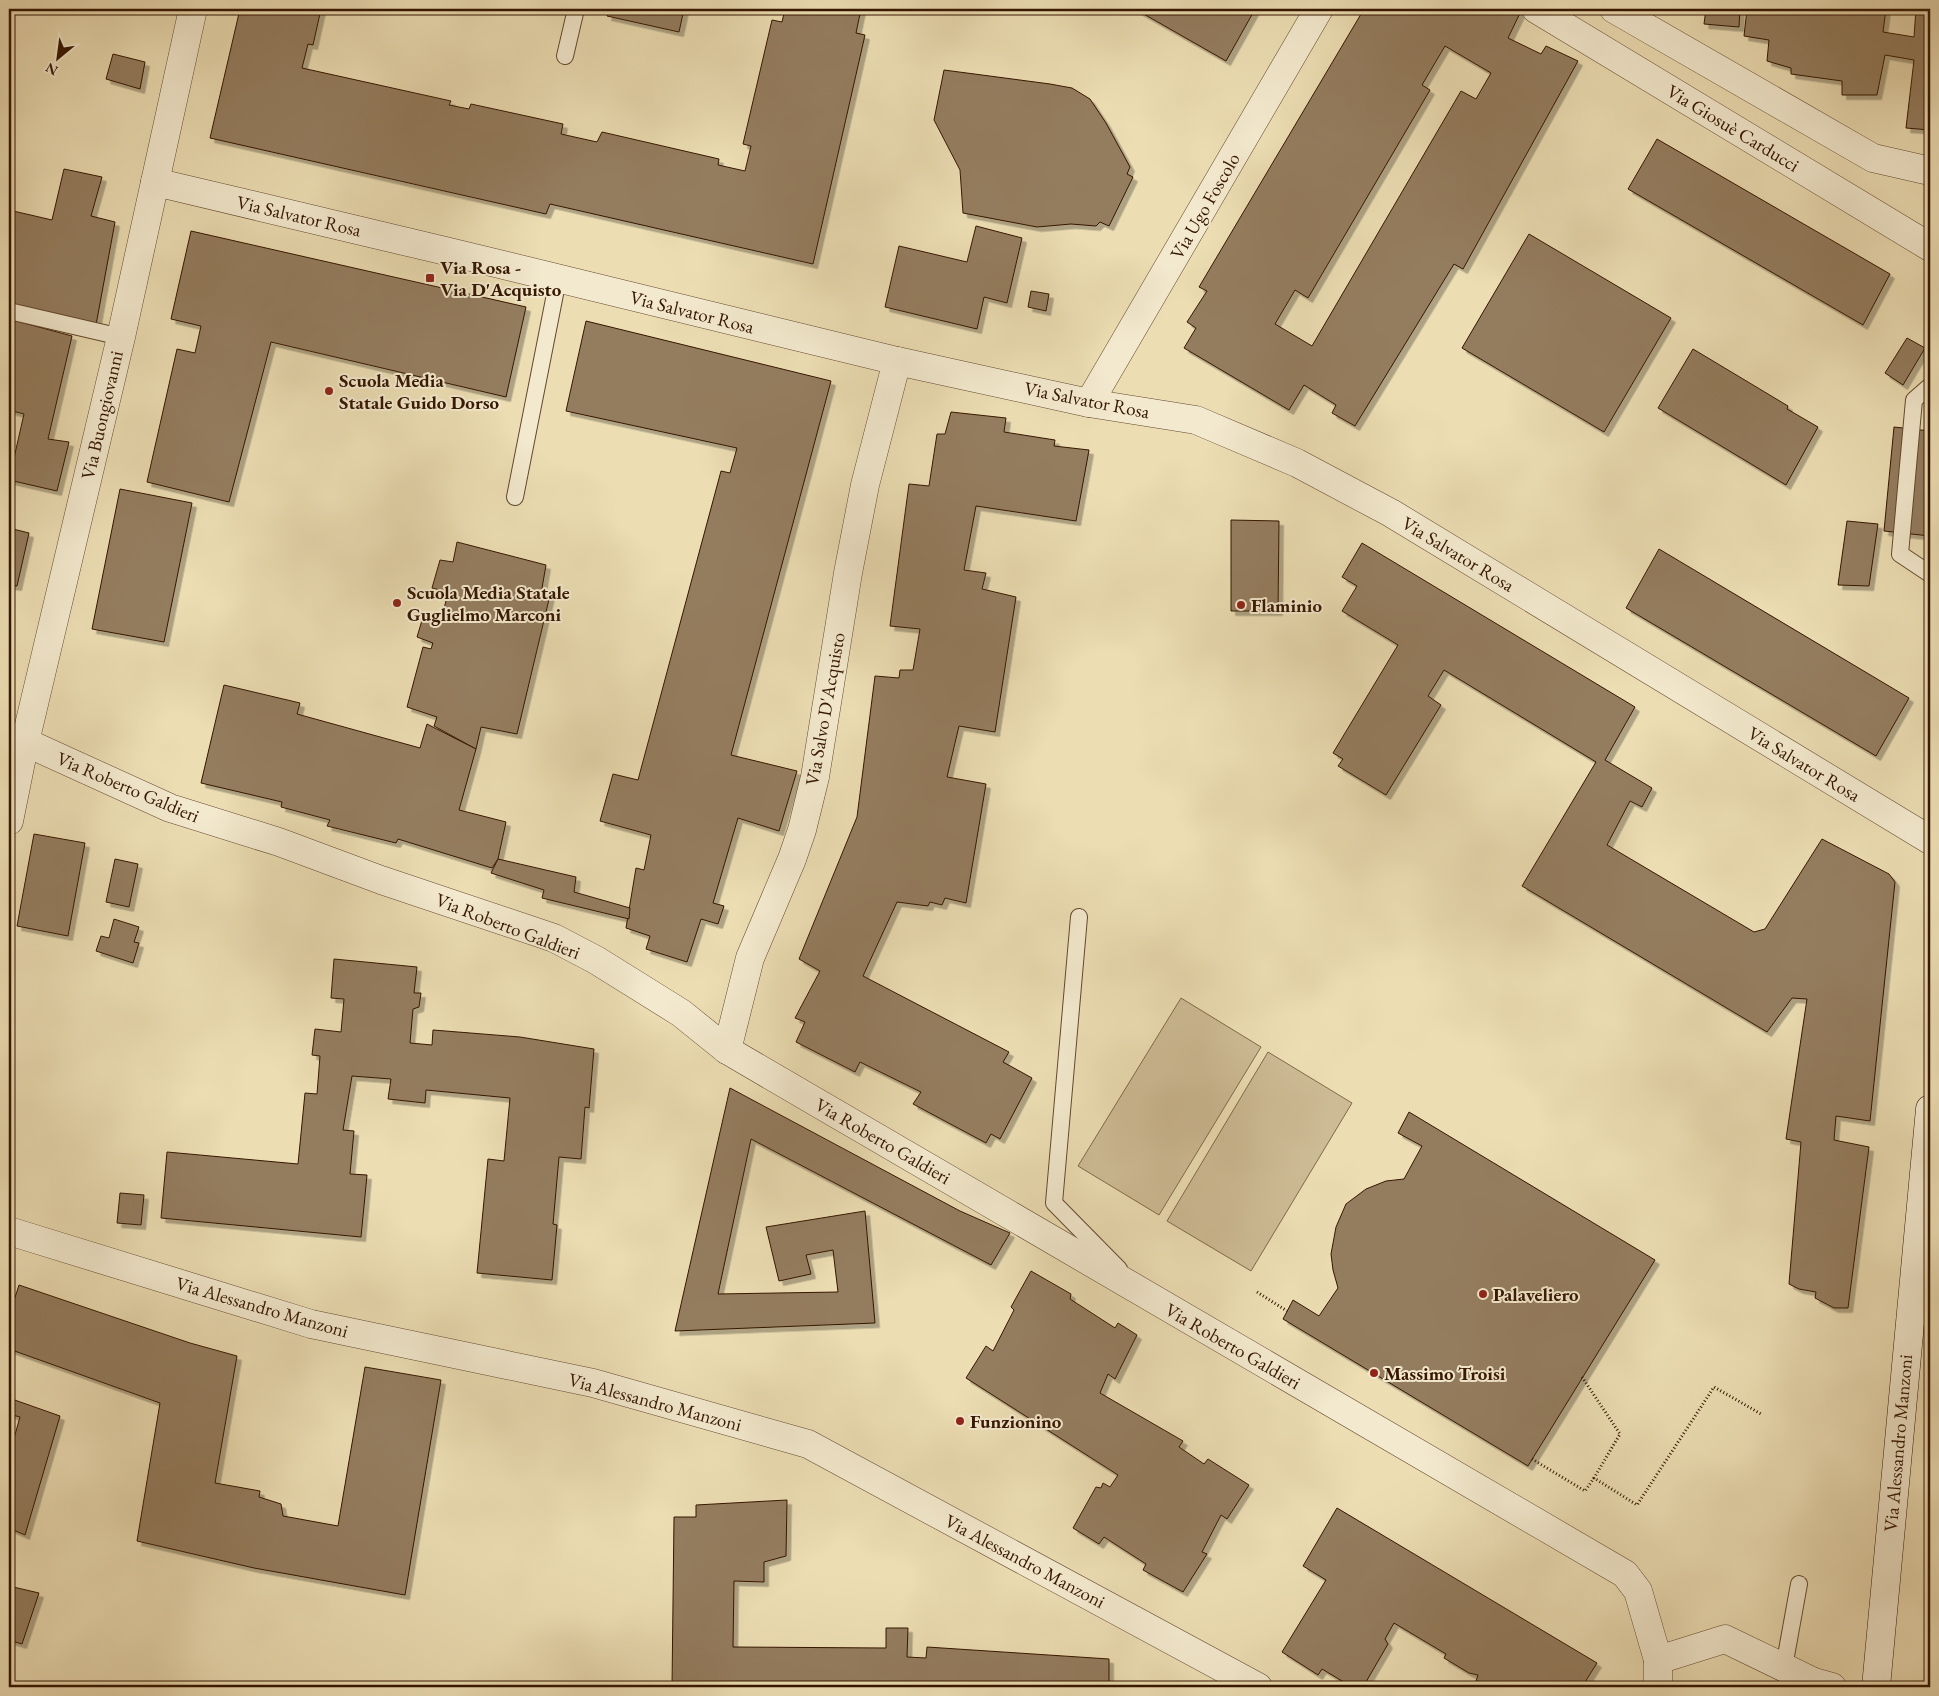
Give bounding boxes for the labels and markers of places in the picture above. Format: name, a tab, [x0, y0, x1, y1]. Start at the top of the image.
place label: Via Rosa - Via D'Acquisto	[440, 255, 562, 302]
marker: Via Rosa - Via D'Acquisto	[424, 272, 436, 284]
place label: Scuola Media Statale Guido Dorso	[339, 368, 500, 415]
marker: Scuola Media Statale Guido Dorso	[323, 385, 335, 397]
place label: Scuola Media Statale Guglielmo Marconi	[407, 580, 570, 627]
place label: Flaminio	[1251, 593, 1322, 618]
marker: Scuola Media Statale Guglielmo Marconi	[391, 597, 403, 609]
marker: Flaminio	[1235, 599, 1247, 611]
place label: Palaveliero	[1493, 1282, 1579, 1307]
marker: Palaveliero	[1477, 1288, 1489, 1300]
place label: Massimo Troisi	[1384, 1361, 1506, 1386]
marker: Massimo Troisi	[1368, 1367, 1380, 1379]
place label: Funzionino	[970, 1409, 1062, 1434]
marker: Funzionino	[954, 1415, 966, 1427]

